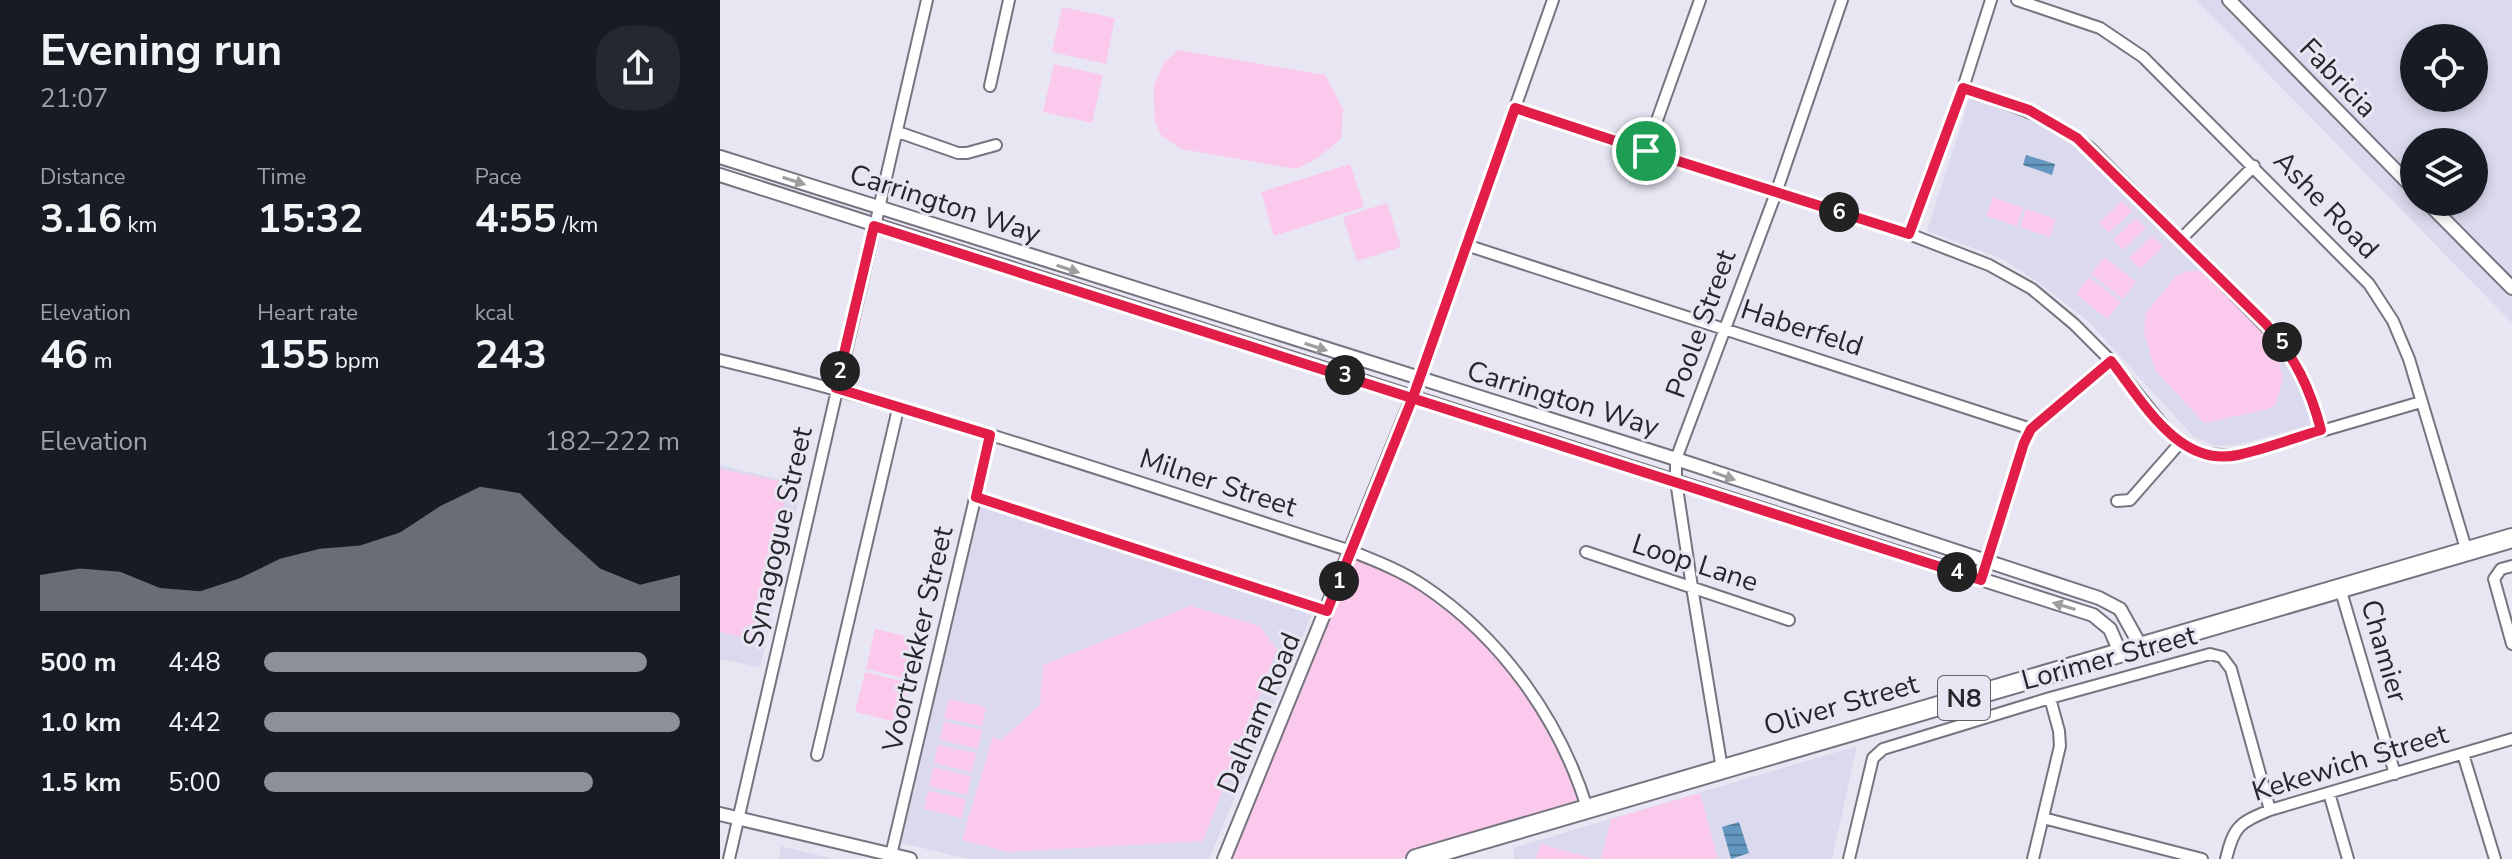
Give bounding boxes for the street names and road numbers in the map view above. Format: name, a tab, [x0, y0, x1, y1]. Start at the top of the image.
street label: Fabricia	[2291, 30, 2385, 126]
street label: Ashe Road	[2265, 143, 2387, 267]
street label: Carrington Way	[845, 155, 1046, 253]
street label: Poole Street	[1657, 245, 1745, 403]
street label: Haberfeld	[1736, 290, 1868, 366]
street label: Carrington Way	[1462, 352, 1664, 446]
street label: Synagogue Street	[734, 423, 822, 651]
street label: Milner Street	[1135, 440, 1302, 526]
street label: Voortrekker Street	[873, 522, 962, 756]
street label: Loop Lane	[1627, 525, 1763, 601]
street label: Chamier	[2351, 595, 2417, 707]
street label: Lorimer Street	[2017, 616, 2201, 700]
street label: Dalham Road	[1208, 627, 1310, 799]
street label: Oliver Street	[1759, 665, 1923, 745]
road number: N8	[1938, 676, 1990, 720]
street label: Kekewich Street	[2247, 715, 2453, 811]

